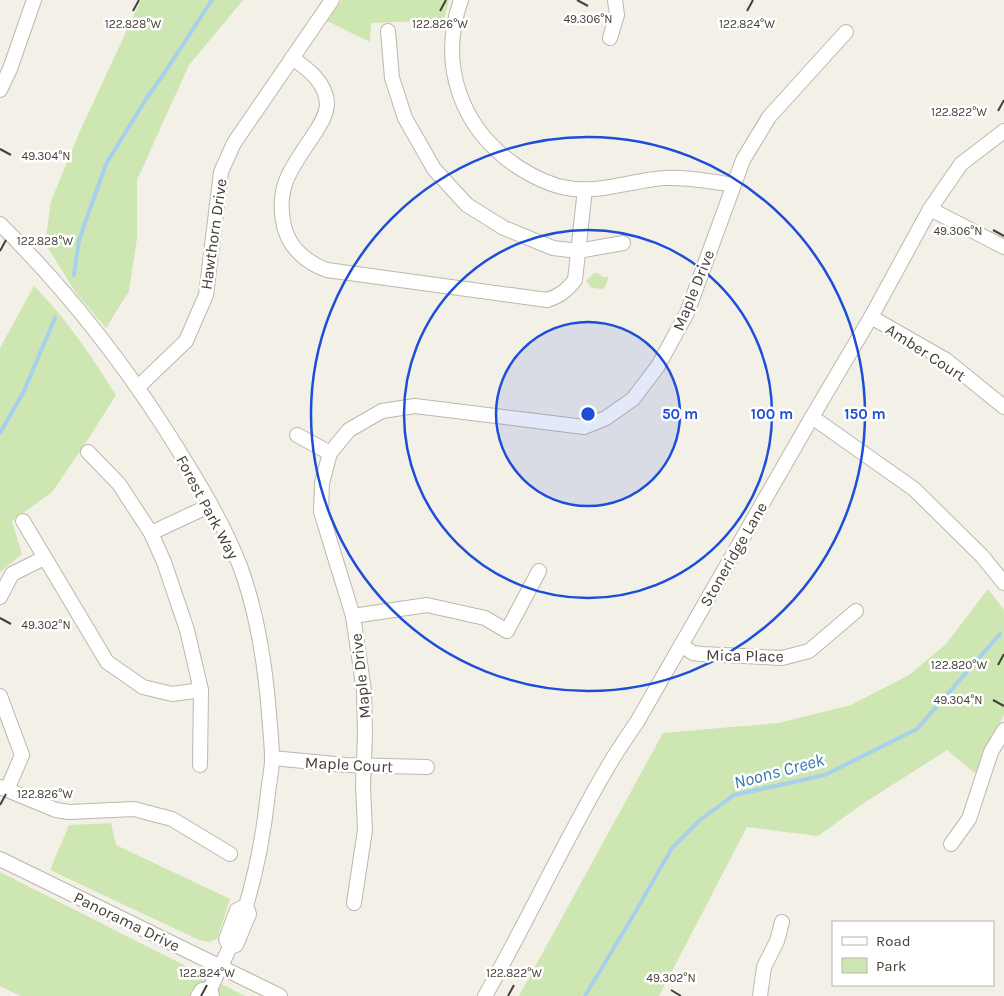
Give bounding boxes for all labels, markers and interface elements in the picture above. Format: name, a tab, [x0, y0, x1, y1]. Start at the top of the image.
text: 49.306°N	[563, 12, 613, 26]
text: 122.828°W	[105, 17, 162, 31]
text: 122.826°W	[412, 17, 468, 31]
text: 122.824°W	[719, 17, 775, 31]
text: 122.822°W	[931, 105, 987, 119]
text: 49.304°N	[21, 149, 71, 163]
street label: Hawthorn Drive	[196, 177, 231, 291]
text: 49.306°N	[933, 224, 983, 238]
text: 122.828°W	[17, 234, 74, 248]
street label: Maple Drive	[669, 247, 718, 333]
street label: Amber Court	[882, 320, 969, 385]
centre of rings	[579, 405, 597, 423]
text: 50 m	[662, 405, 698, 423]
text: 100 m	[751, 405, 793, 423]
text: 150 m	[844, 405, 886, 423]
street label: Forest Park Way	[172, 452, 243, 563]
street label: Stoneridge Lane	[696, 499, 771, 610]
text: 49.302°N	[21, 618, 71, 632]
street label: Maple Drive	[347, 632, 374, 719]
street label: Mica Place	[706, 645, 784, 666]
text: 122.820°W	[931, 658, 987, 672]
text: 49.304°N	[933, 693, 983, 707]
water label: Noons Creek	[731, 748, 828, 794]
street label: Maple Court	[304, 753, 394, 776]
text: 122.826°W	[17, 787, 73, 801]
street label: Panorama Drive	[71, 888, 183, 955]
legend	[832, 921, 994, 986]
text: Road	[876, 932, 911, 950]
text: Park	[876, 957, 906, 975]
text: 122.824°W	[179, 966, 235, 980]
text: 122.822°W	[486, 966, 542, 980]
text: 49.302°N	[646, 971, 696, 985]

